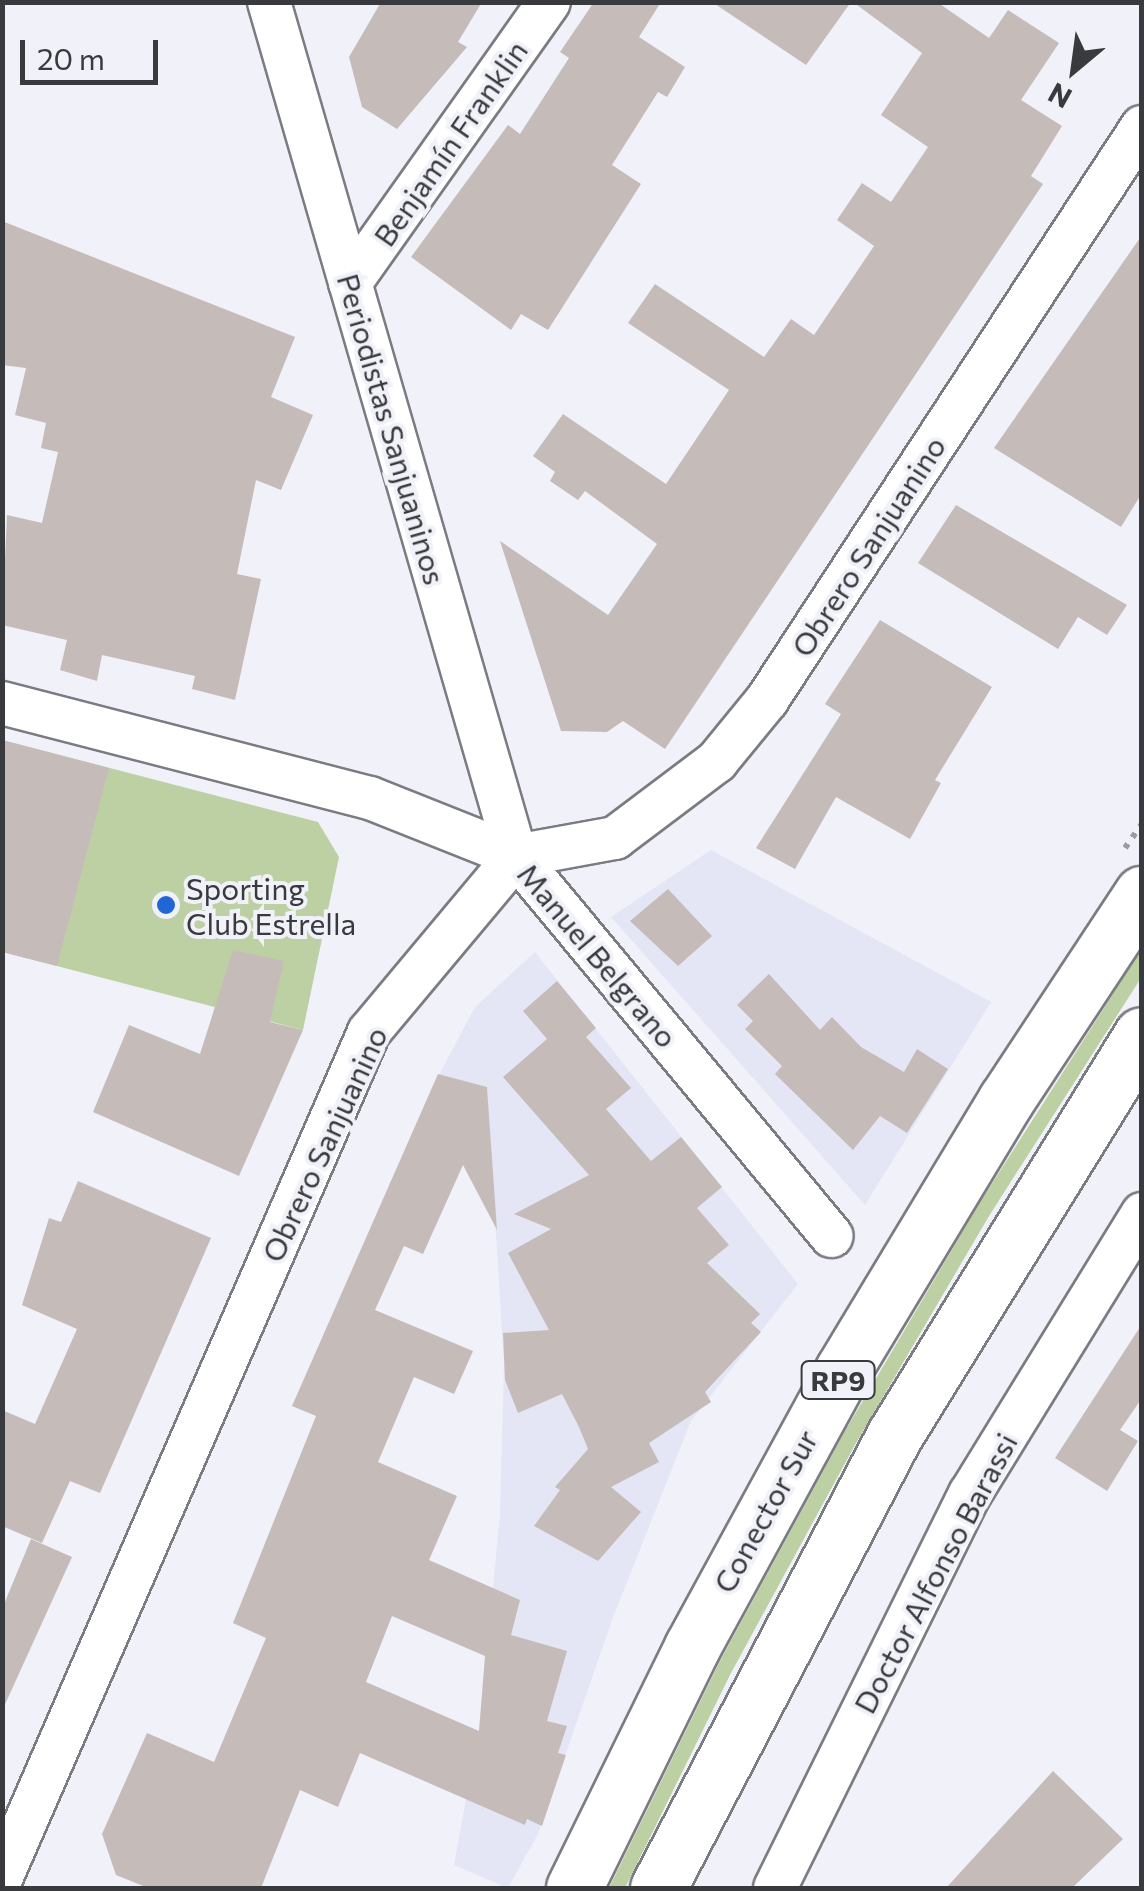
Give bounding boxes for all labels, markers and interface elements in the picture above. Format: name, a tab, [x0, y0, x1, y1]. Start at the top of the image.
scale bar	[25, 20, 162, 82]
north arrow	[1024, 20, 1124, 120]
street label: Benjamín Franklin	[366, 33, 534, 253]
text: 20 m	[37, 39, 105, 76]
text: N	[1042, 76, 1077, 116]
street label: Periodistas Sanjuaninos	[330, 269, 454, 589]
street label: Obrero Sanjuanino	[783, 429, 953, 663]
street label: Manuel Belgrano	[511, 856, 685, 1054]
place label: Sporting Club Estrella	[186, 870, 356, 940]
marker: Sporting Club Estrella	[155, 894, 177, 916]
street label: Obrero Sanjuanino	[254, 1021, 394, 1267]
road number: RP9	[800, 1357, 876, 1403]
street label: Conector Sur	[706, 1423, 824, 1599]
street label: Doctor Alfonso Barassi	[846, 1427, 1024, 1719]

